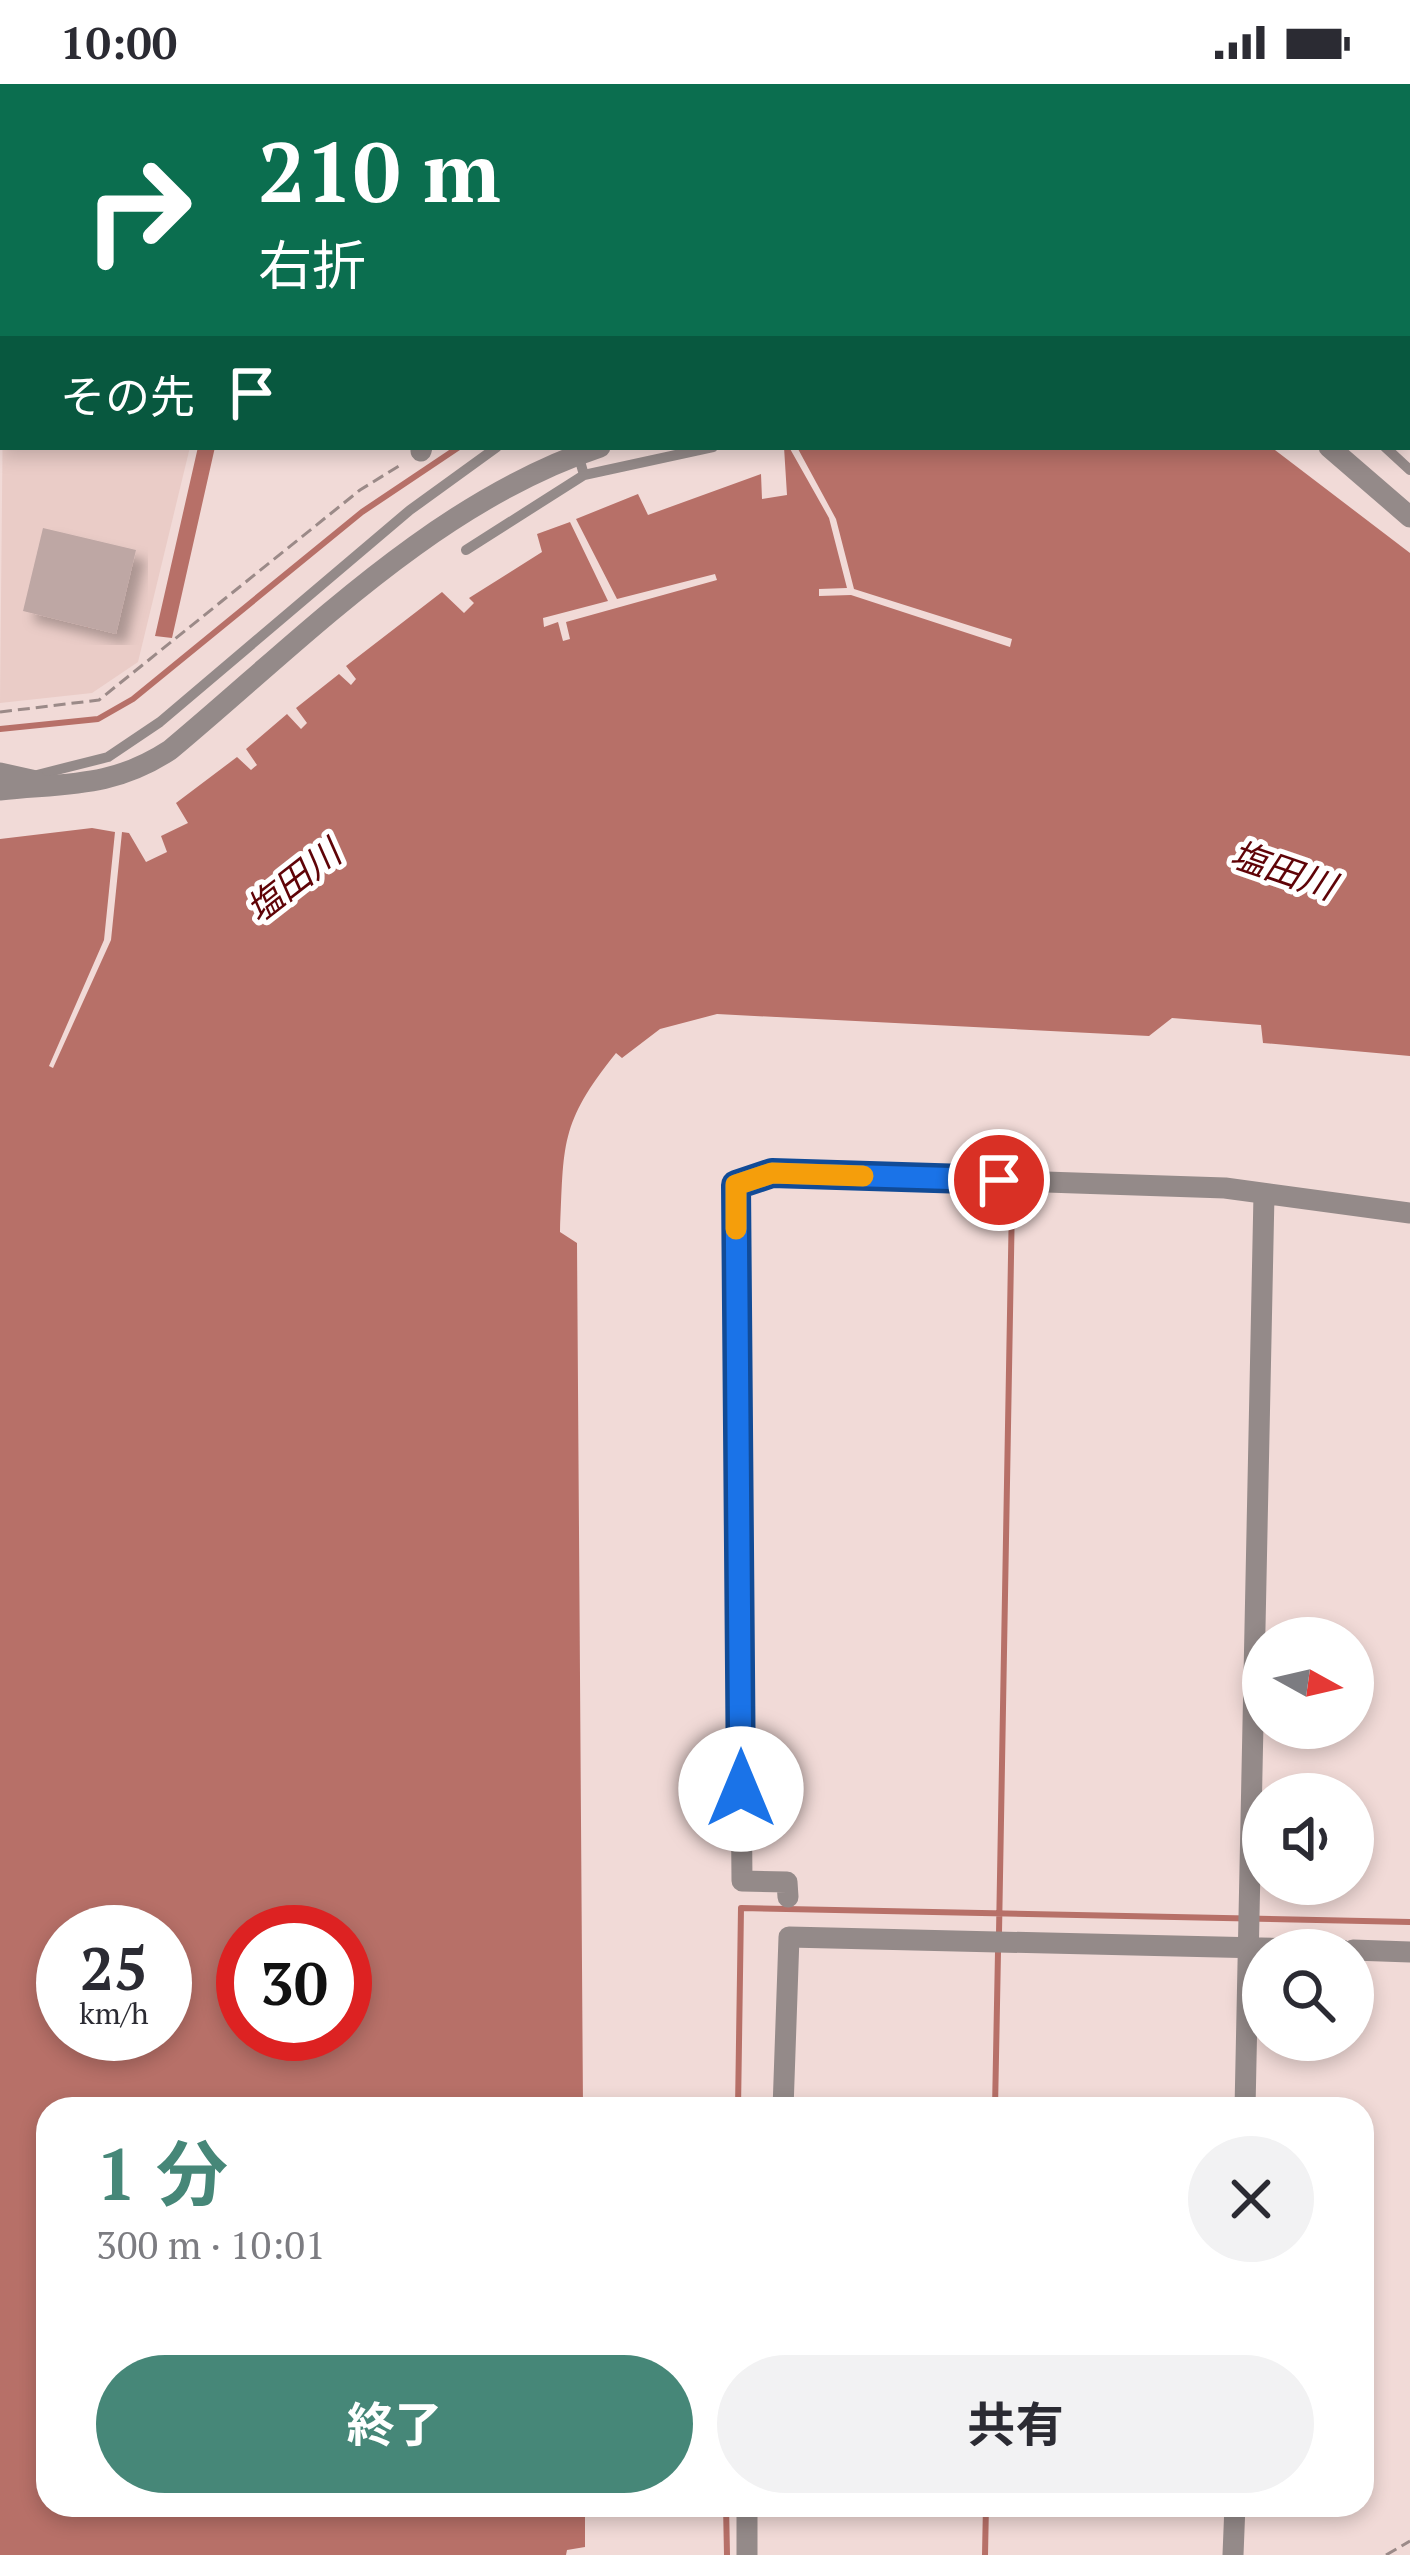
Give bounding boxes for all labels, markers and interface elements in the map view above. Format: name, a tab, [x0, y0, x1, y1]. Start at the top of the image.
text: 10:00	[60, 12, 177, 72]
text: 210 m	[258, 115, 501, 226]
icon: right	[60, 132, 216, 288]
text: 右折	[258, 229, 366, 300]
icon: arrive	[219, 360, 285, 426]
text: その先	[60, 366, 195, 426]
water label: 塩田川	[236, 826, 353, 932]
water label: 塩田川	[1224, 830, 1346, 911]
pin	[948, 1129, 1050, 1231]
icon: arrive	[966, 1147, 1032, 1213]
north arrow	[1242, 1617, 1374, 1749]
map controls	[1242, 1617, 1374, 2061]
position arrow	[678, 1726, 804, 1852]
button: sound	[1242, 1773, 1374, 1905]
speed limit sign: 30	[216, 1905, 372, 2061]
text: 25	[80, 1928, 148, 2007]
button: search	[1242, 1929, 1374, 2061]
text: km/h	[79, 1993, 149, 2033]
text: 1 分	[96, 2125, 228, 2221]
button: close	[1188, 2136, 1314, 2262]
text: 300 m · 10:01	[96, 2218, 326, 2270]
button: 終了	[96, 2355, 693, 2493]
button: 共有	[717, 2355, 1314, 2493]

